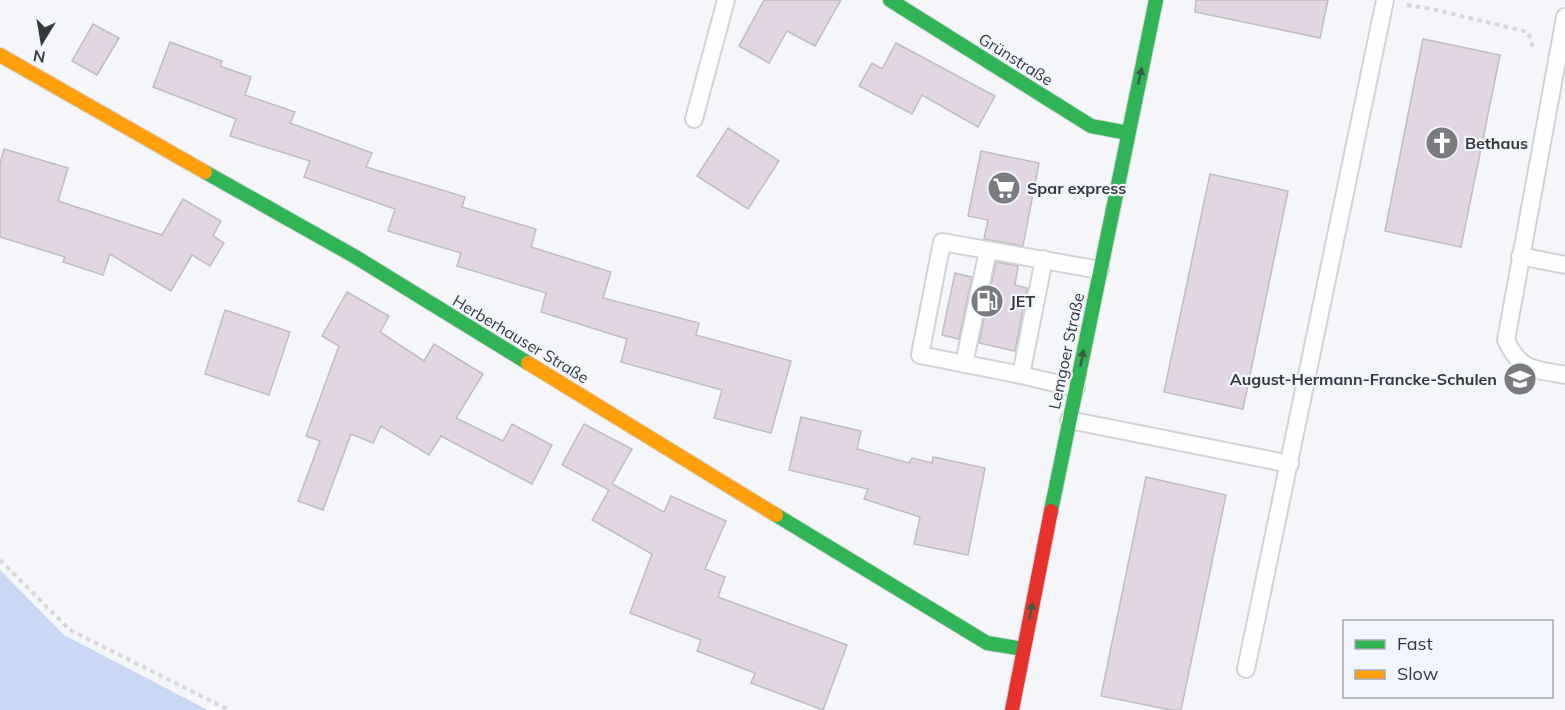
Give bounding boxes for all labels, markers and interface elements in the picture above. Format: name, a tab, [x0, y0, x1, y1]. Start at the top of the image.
north arrow	[12, 12, 72, 72]
street label: Grünstraße	[975, 28, 1057, 90]
text: N	[31, 46, 47, 68]
one-way arrow	[1136, 66, 1145, 85]
church icon: Bethaus	[1424, 125, 1460, 161]
place label: Bethaus	[1465, 133, 1528, 153]
supermarket icon: Spar express	[986, 170, 1022, 206]
place label: Spar express	[1027, 178, 1126, 198]
fuel station icon: JET	[969, 283, 1005, 319]
street label: Herberhauser Straße	[449, 290, 593, 388]
place label: JET	[1010, 291, 1035, 311]
street label: Lemgoer Straße	[1044, 291, 1088, 411]
one-way arrow	[1078, 349, 1087, 368]
school or university icon: August-Hermann-Francke-Schulen	[1502, 361, 1538, 397]
place label: August-Hermann-Francke-Schulen	[1230, 369, 1497, 389]
one-way arrow	[1027, 602, 1036, 621]
legend	[1343, 620, 1553, 698]
text: Fast	[1397, 632, 1433, 655]
text: Slow	[1397, 662, 1439, 685]

